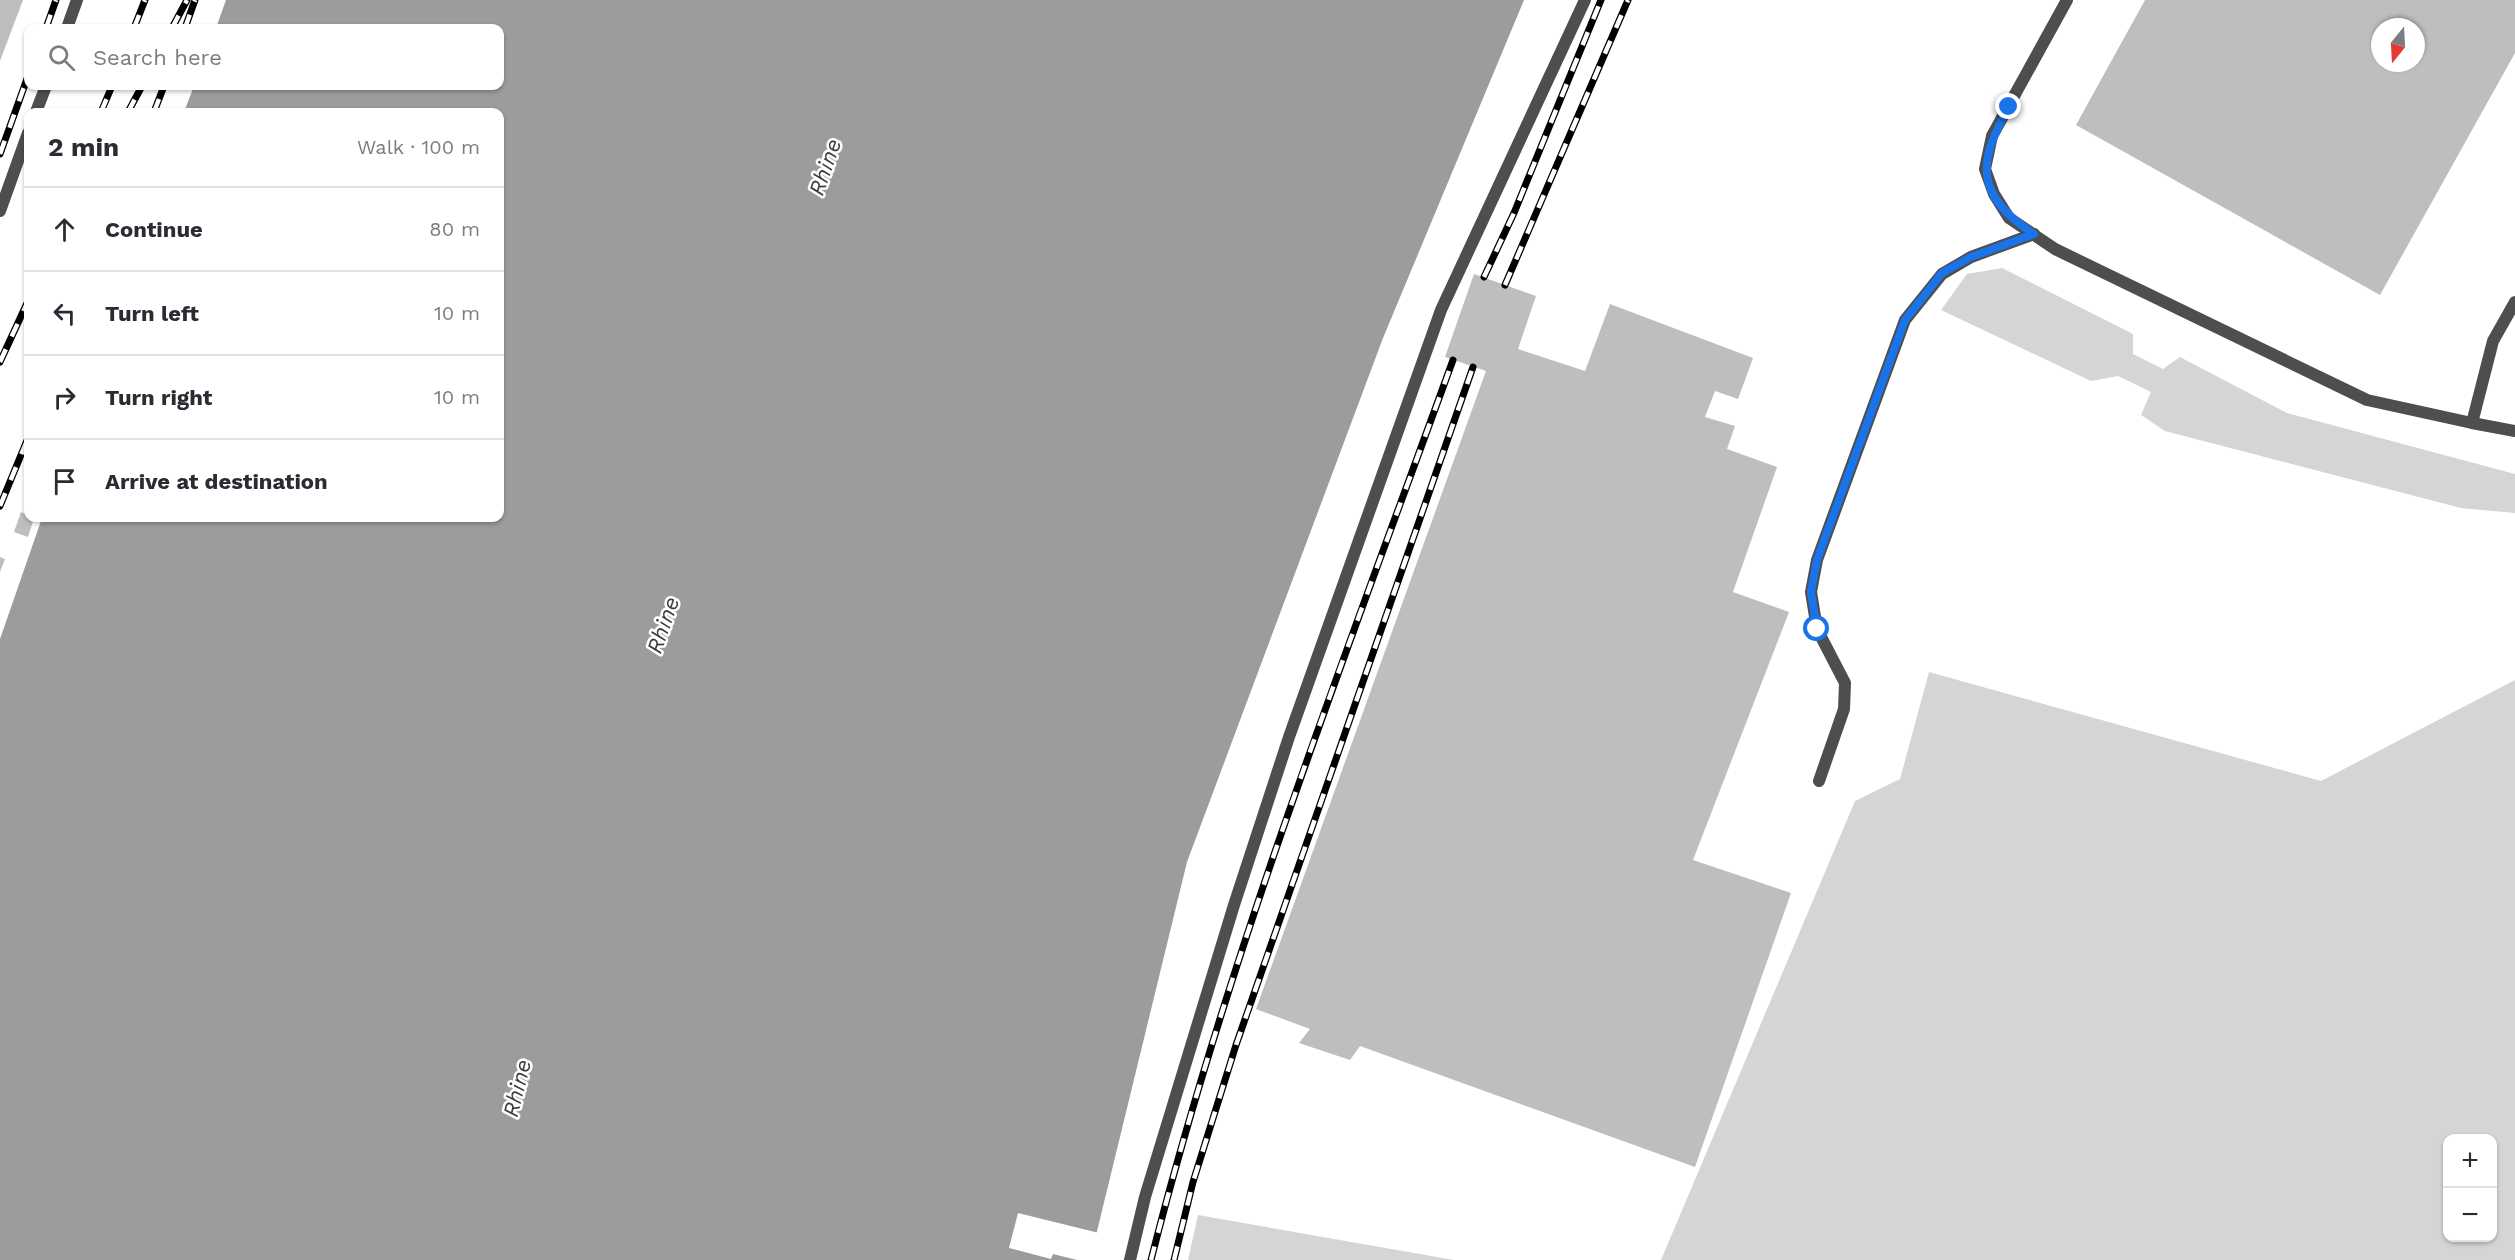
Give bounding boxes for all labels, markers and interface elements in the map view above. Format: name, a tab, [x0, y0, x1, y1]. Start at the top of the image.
north arrow	[2371, 18, 2425, 72]
search box	[24, 24, 504, 90]
icon: search	[45, 41, 78, 74]
text: Search here	[93, 45, 222, 70]
route end	[1995, 93, 2021, 119]
text: 2 min	[48, 132, 119, 162]
text: Walk · 100 m	[357, 135, 480, 159]
water label: Rhine	[804, 135, 846, 199]
icon: ahead	[48, 213, 81, 246]
text: Continue	[105, 217, 203, 242]
text: 80 m	[429, 217, 480, 241]
icon: left	[48, 297, 81, 330]
text: Turn left	[105, 301, 199, 326]
text: 10 m	[434, 301, 480, 325]
icon: right	[48, 381, 81, 414]
text: Turn right	[105, 385, 212, 410]
text: 10 m	[434, 385, 480, 409]
icon: arrive	[48, 465, 81, 498]
text: Arrive at destination	[105, 469, 328, 494]
water label: Rhine	[642, 593, 684, 657]
route start	[1803, 615, 1829, 641]
water label: Rhine	[498, 1057, 536, 1119]
map controls	[2443, 1134, 2497, 1242]
button: +	[2443, 1134, 2497, 1188]
button: −	[2443, 1188, 2497, 1242]

